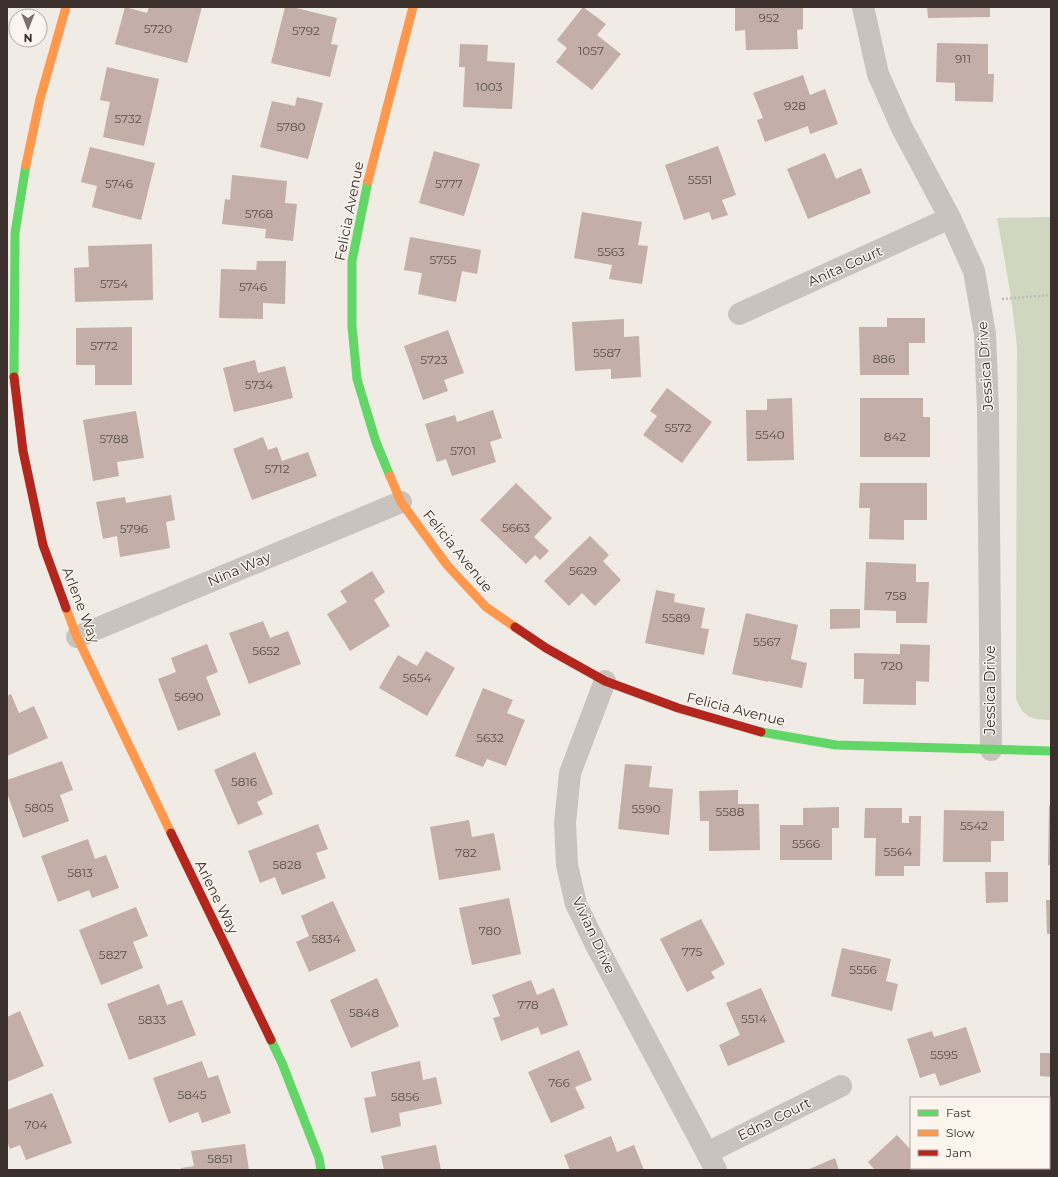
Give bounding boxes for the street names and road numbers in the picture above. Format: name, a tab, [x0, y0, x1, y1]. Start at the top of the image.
street label: Felicia Avenue	[331, 160, 367, 262]
street label: Anita Court	[805, 241, 885, 290]
street label: Jessica Drive	[973, 321, 997, 412]
street label: Felicia Avenue	[419, 506, 497, 596]
street label: Nina Way	[205, 547, 274, 590]
street label: Arlene Way	[58, 565, 104, 646]
street label: Jessica Drive	[981, 645, 999, 736]
street label: Felicia Avenue	[685, 688, 787, 730]
street label: Arlene Way	[191, 857, 243, 937]
street label: Vivian Drive	[568, 894, 620, 976]
street label: Edna Court	[734, 1093, 814, 1145]

